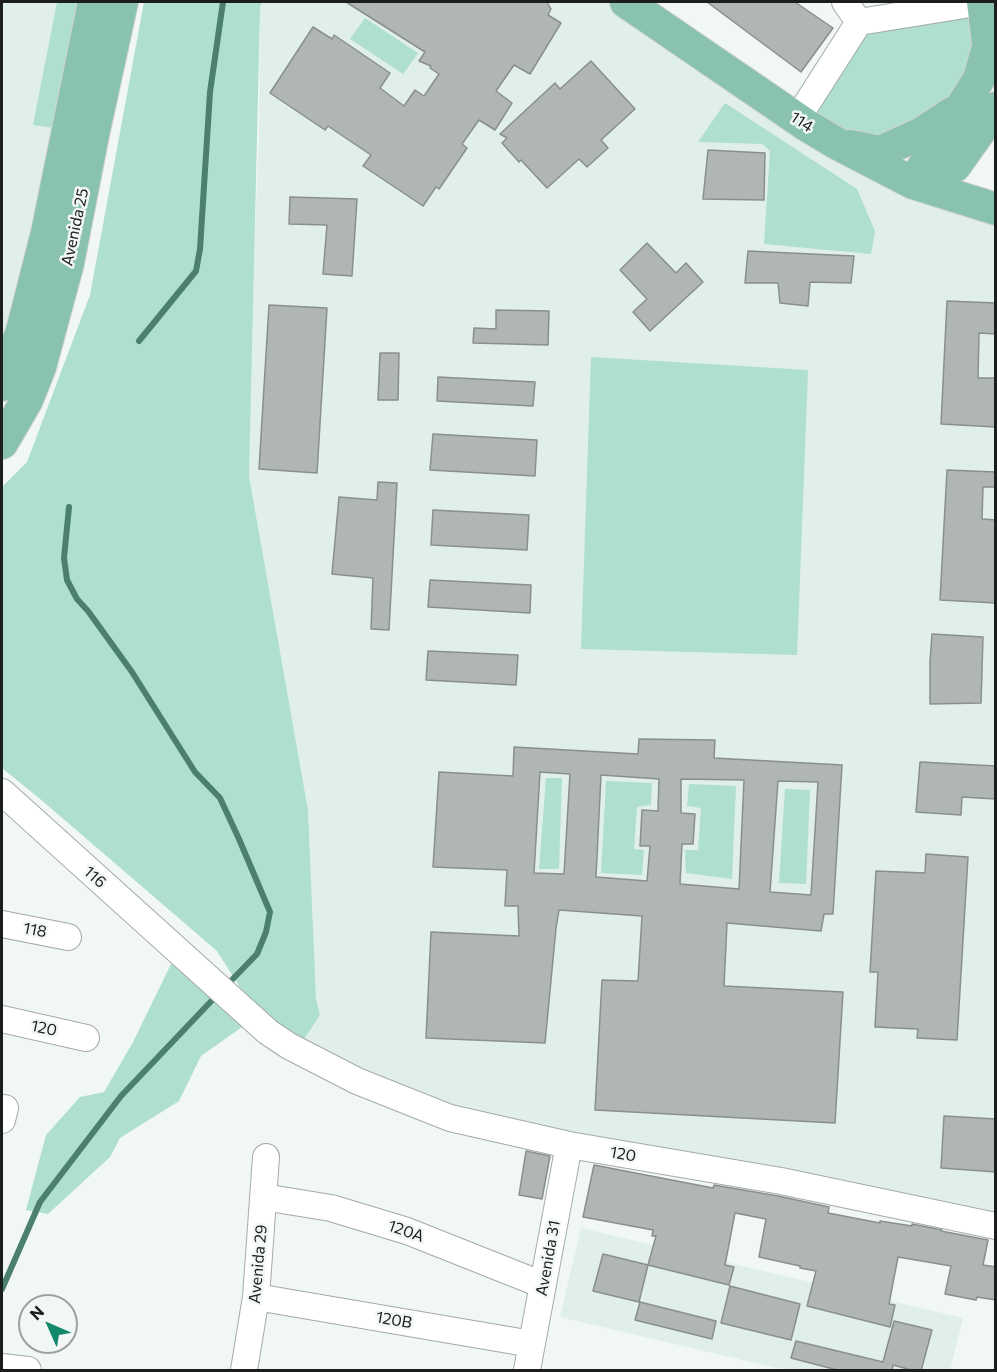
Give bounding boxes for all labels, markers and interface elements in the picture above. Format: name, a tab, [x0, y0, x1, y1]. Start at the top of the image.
street label: 114	[787, 108, 817, 136]
street label: Avenida 25	[57, 186, 93, 268]
street label: 116	[80, 862, 110, 892]
street label: 118	[22, 918, 48, 942]
street label: 120	[29, 1016, 59, 1040]
street label: 120	[608, 1142, 638, 1166]
street label: 120A	[385, 1216, 427, 1246]
street label: Avenida 31	[532, 1219, 564, 1297]
street label: Avenida 29	[245, 1224, 271, 1304]
north arrow	[18, 1294, 78, 1354]
text: N	[25, 1301, 47, 1323]
street label: 120B	[374, 1307, 414, 1333]

